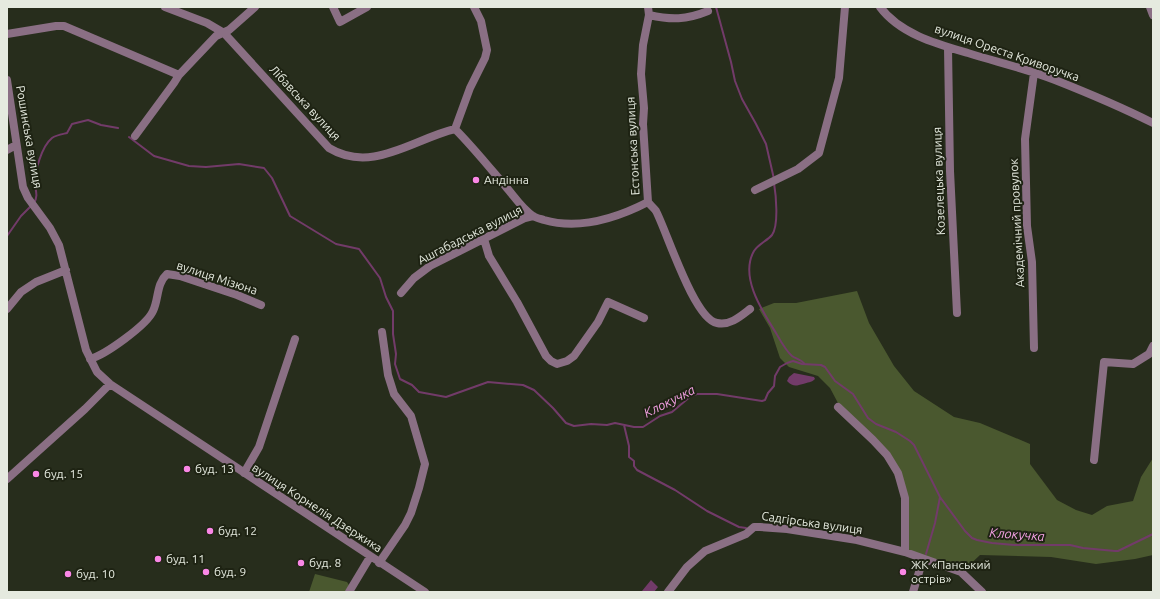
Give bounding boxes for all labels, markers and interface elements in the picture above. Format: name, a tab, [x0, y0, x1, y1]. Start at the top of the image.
street label: вулиця Ореста Криворучка	[933, 22, 1081, 83]
street label: Лібавська вулиця	[267, 63, 343, 143]
street label: Рошинська вулиця	[14, 84, 45, 190]
street label: Естонська вулиця	[623, 97, 642, 196]
street label: Козелецька вулиця	[930, 127, 947, 235]
street label: Академічний провулок	[1007, 158, 1026, 288]
place label: Андінна	[484, 173, 529, 186]
marker: Андінна	[471, 175, 481, 185]
street label: Ашгабадська вулиця	[415, 203, 524, 267]
street label: вулиця Мізюна	[175, 258, 259, 297]
water label: Клокучка	[641, 382, 697, 420]
street label: вулиця Корнелія Дзержика	[250, 461, 385, 555]
place label: буд. 13	[195, 462, 234, 475]
marker: буд. 13	[182, 464, 192, 474]
place label: буд. 15	[44, 467, 83, 480]
marker: буд. 15	[31, 469, 41, 479]
street label: Садгірська вулиця	[761, 509, 863, 536]
place label: буд. 12	[218, 524, 257, 537]
water label: Клокучка	[989, 525, 1045, 543]
marker: буд. 12	[205, 526, 215, 536]
place label: буд. 11	[166, 552, 205, 565]
marker: буд. 11	[153, 554, 163, 564]
place label: буд. 8	[309, 556, 341, 569]
marker: буд. 8	[296, 558, 306, 568]
place label: ЖК «Панський острів»	[911, 558, 991, 585]
place label: буд. 9	[214, 565, 246, 578]
place label: буд. 10	[76, 567, 115, 580]
marker: буд. 9	[201, 567, 211, 577]
marker: ЖК «Панський острів»	[898, 567, 908, 577]
marker: буд. 10	[63, 569, 73, 579]

